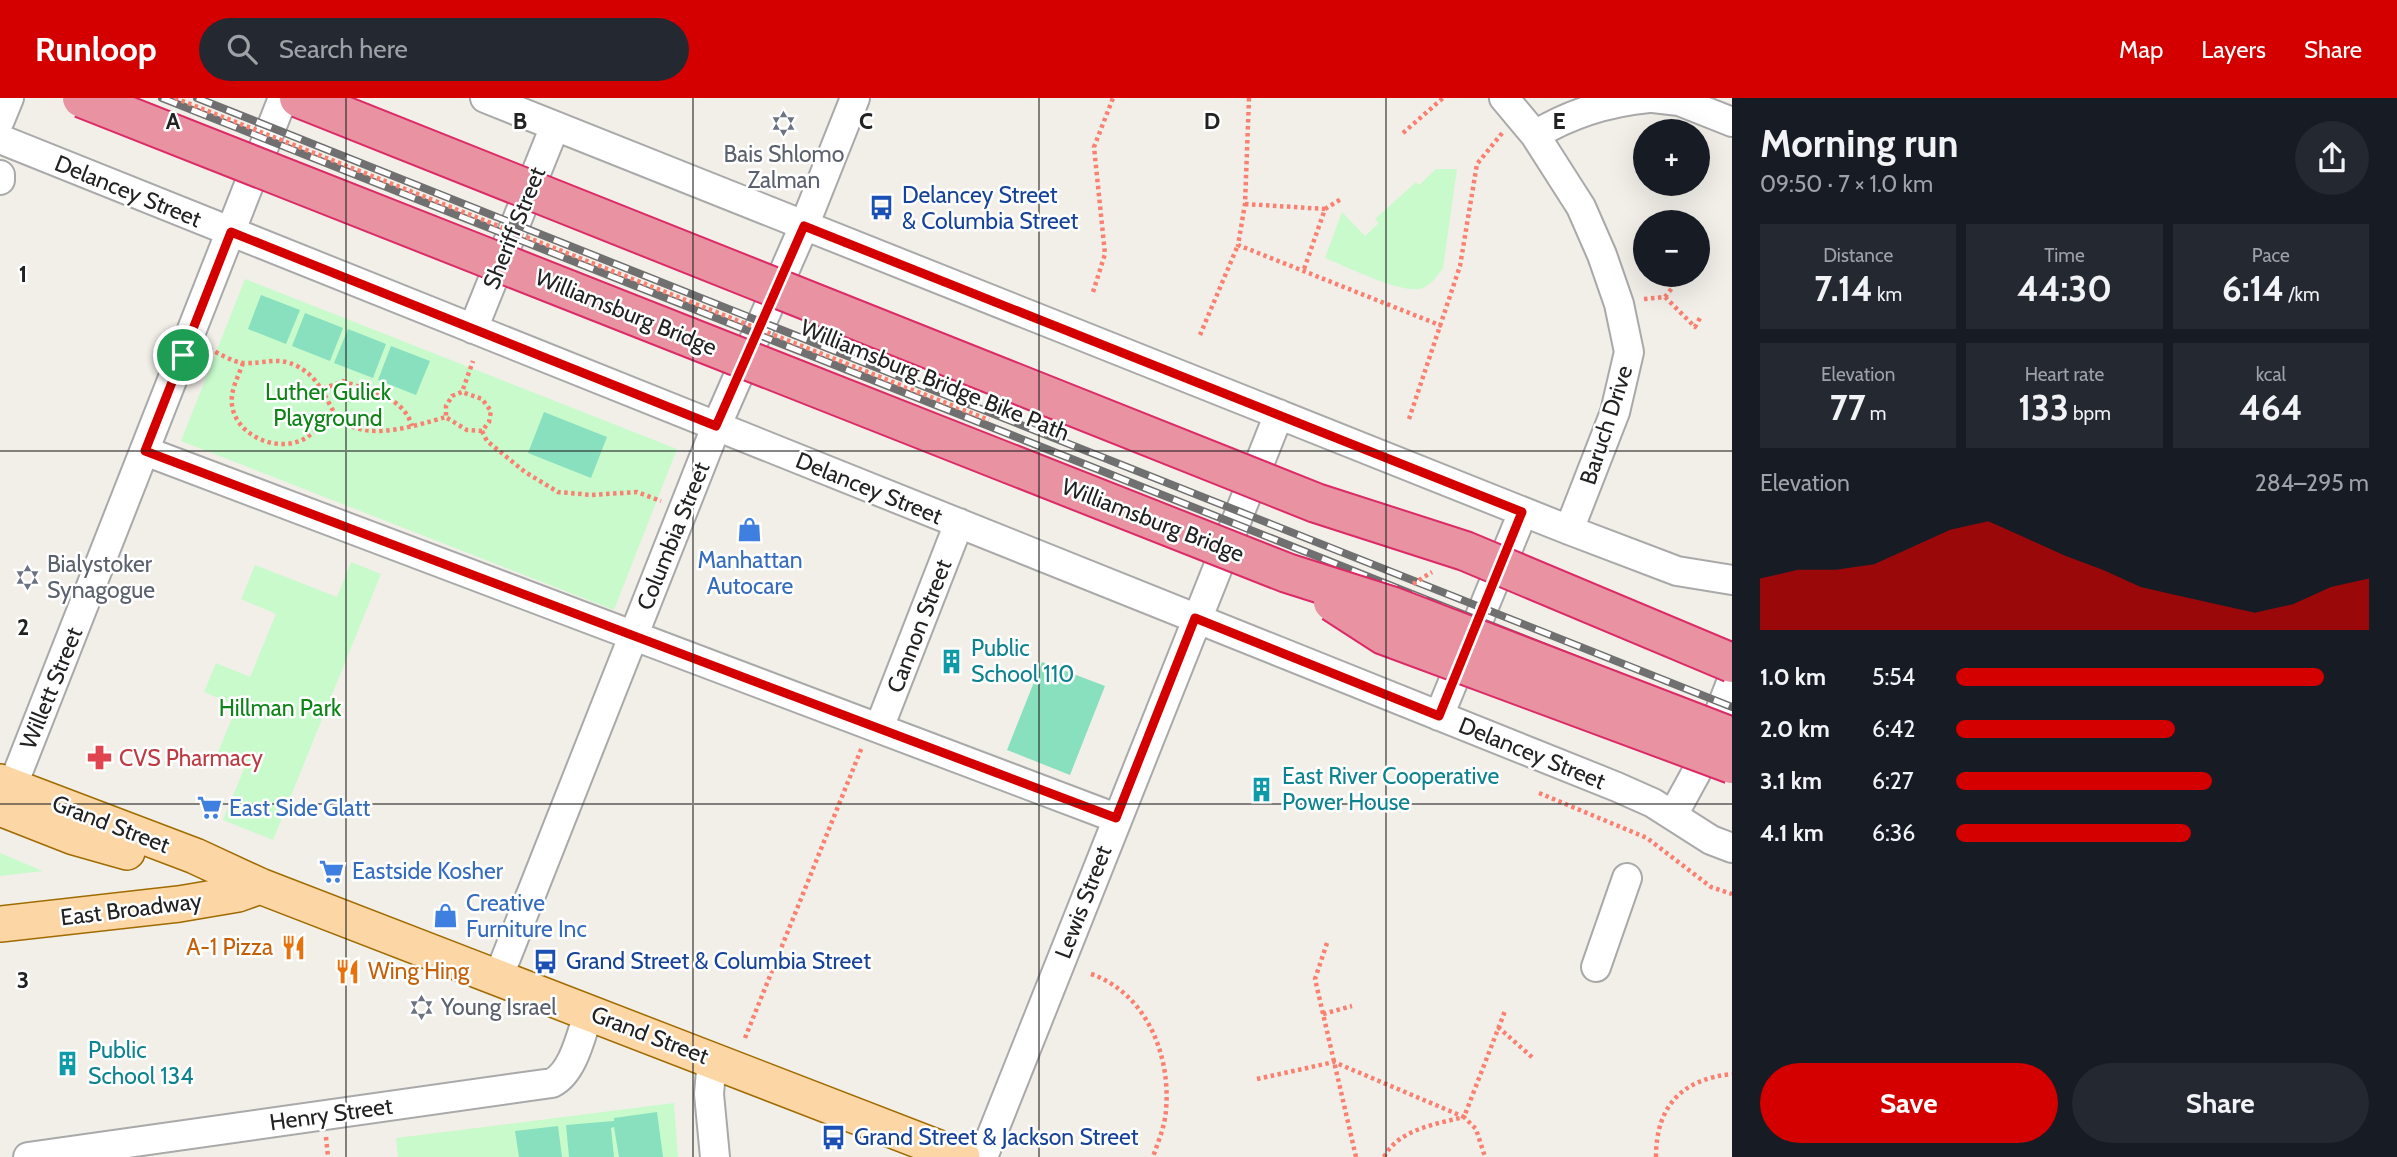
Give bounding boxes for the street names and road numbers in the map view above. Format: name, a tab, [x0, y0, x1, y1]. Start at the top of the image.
street label: Delancey Street	[51, 149, 206, 233]
street label: Sheriff Street	[477, 163, 551, 293]
street label: Williamsburg Bridge	[531, 263, 721, 361]
street label: Williamsburg Bridge Bike Path	[796, 313, 1074, 447]
street label: Baruch Drive	[1574, 362, 1639, 488]
street label: Delancey Street	[792, 446, 947, 530]
street label: Columbia Street	[631, 458, 715, 614]
street label: Williamsburg Bridge	[1058, 472, 1248, 568]
street label: Cannon Street	[881, 555, 957, 697]
street label: Willett Street	[14, 623, 88, 753]
street label: Delancey Street	[1455, 711, 1610, 795]
street label: Grand Street	[48, 789, 174, 859]
street label: Lewis Street	[1049, 841, 1117, 962]
street label: East Broadway	[59, 886, 204, 932]
street label: Grand Street	[587, 1000, 713, 1070]
street label: Henry Street	[268, 1091, 394, 1136]

